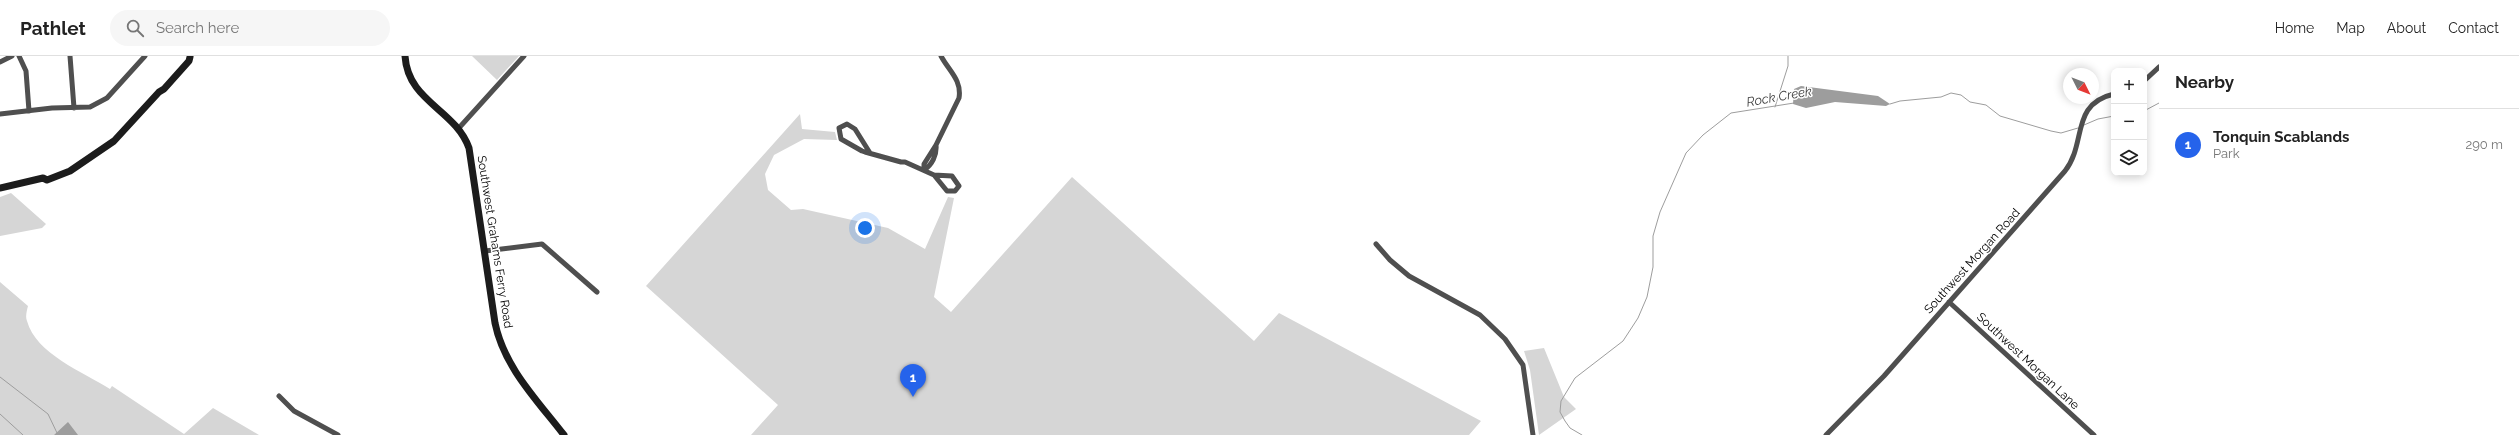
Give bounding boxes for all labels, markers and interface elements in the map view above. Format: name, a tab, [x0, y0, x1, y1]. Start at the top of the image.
search box	[110, 10, 390, 46]
text: Pathlet	[20, 17, 86, 39]
icon: search	[124, 17, 146, 39]
text: Search here	[156, 19, 239, 37]
text: Home	[2275, 20, 2314, 36]
text: Map	[2336, 20, 2365, 36]
text: About	[2387, 20, 2426, 36]
text: Contact	[2448, 20, 2499, 36]
north arrow	[2063, 68, 2099, 104]
map controls	[2111, 68, 2147, 176]
button: +	[2111, 68, 2147, 104]
text: Nearby	[2175, 72, 2234, 92]
water label: Rock Creek	[1745, 83, 1813, 110]
button: −	[2111, 104, 2147, 140]
text: Tonquin Scablands	[2213, 128, 2350, 146]
text: 1	[2185, 137, 2191, 152]
text: 290 m	[2465, 137, 2503, 152]
button: layers	[2111, 140, 2147, 176]
text: Park	[2213, 146, 2240, 161]
street label: Southwest Grahams Ferry Road	[474, 155, 516, 329]
street label: Southwest Morgan Road	[1921, 206, 2023, 316]
your location	[855, 218, 875, 238]
street label: Southwest Morgan Lane	[1974, 310, 2082, 412]
pin: 1	[900, 364, 926, 397]

